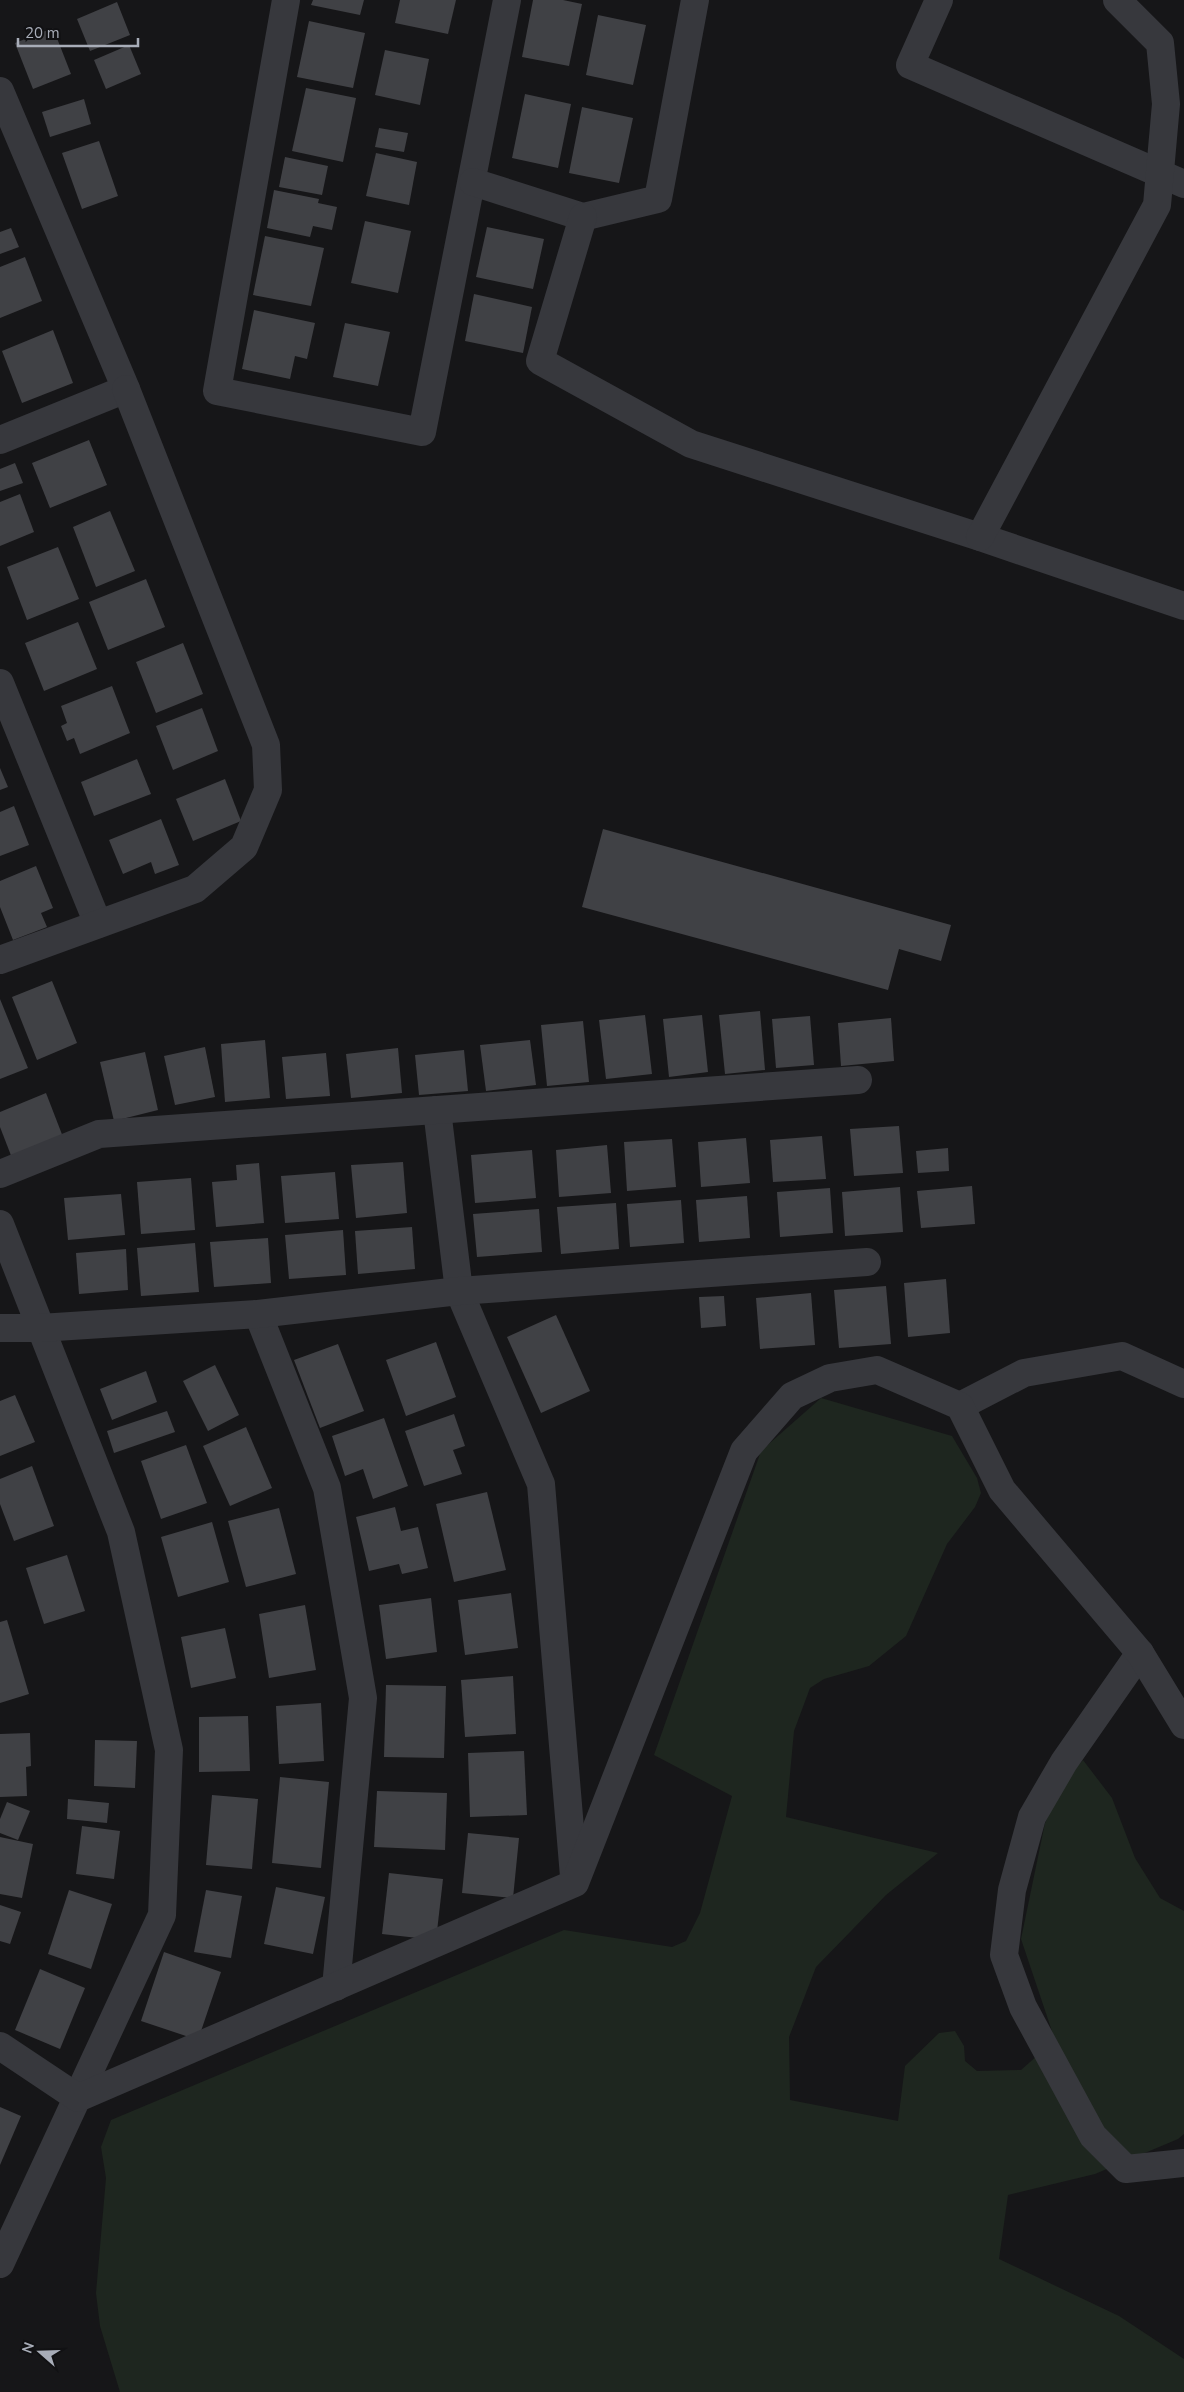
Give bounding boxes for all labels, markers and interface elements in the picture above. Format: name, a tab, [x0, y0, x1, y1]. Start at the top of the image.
scale bar	[18, 15, 138, 47]
text: 20 m	[25, 23, 60, 43]
north arrow	[15, 2327, 65, 2377]
text: N	[18, 2340, 39, 2356]

